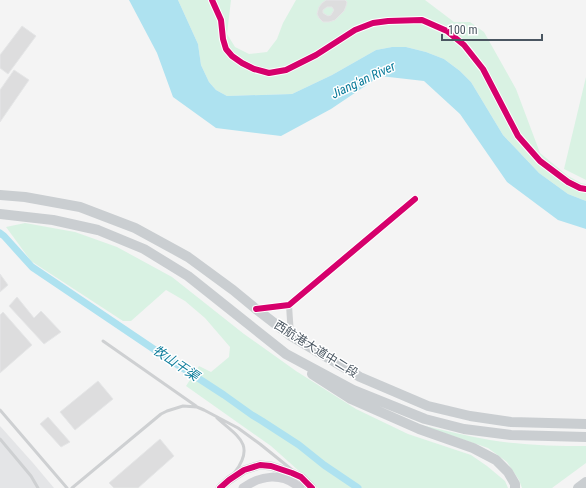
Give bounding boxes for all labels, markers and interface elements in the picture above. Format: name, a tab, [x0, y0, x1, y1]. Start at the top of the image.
scale bar	[442, 16, 542, 42]
text: 100 m	[448, 23, 478, 37]
water label: Jiang'an River	[329, 58, 398, 101]
street label: 西航港大道中二段	[272, 318, 360, 380]
water label: 牧山干渠	[150, 342, 203, 385]

